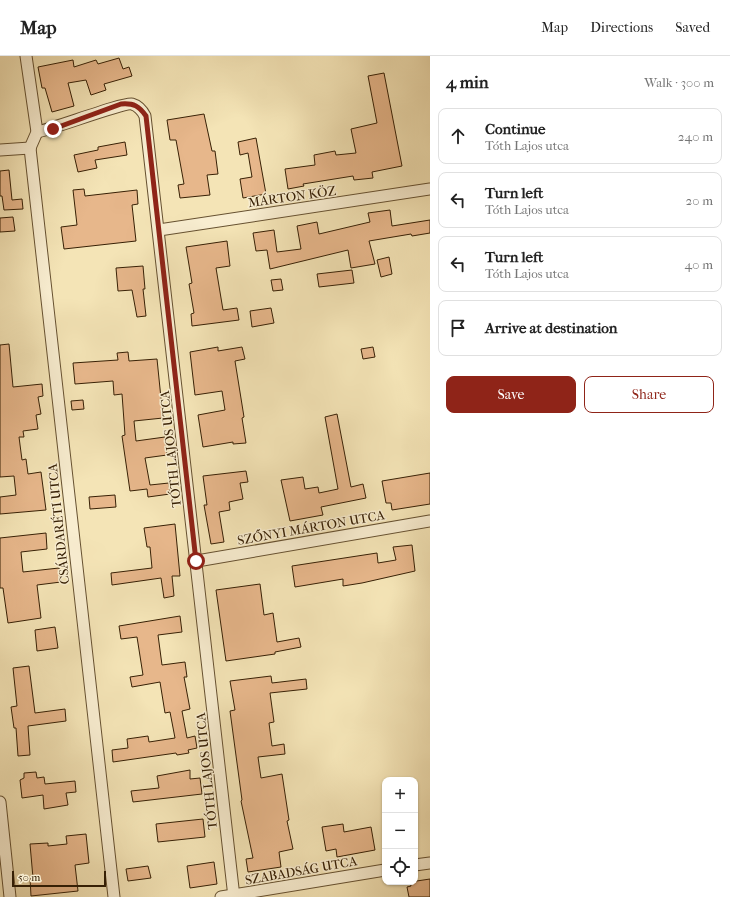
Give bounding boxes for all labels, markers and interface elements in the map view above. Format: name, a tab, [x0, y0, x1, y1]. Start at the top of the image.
text: Map	[20, 17, 56, 39]
text: Map	[541, 19, 568, 36]
text: Directions	[590, 19, 653, 36]
text: Saved	[675, 19, 710, 36]
text: 4 min	[446, 72, 489, 92]
text: Walk · 300 m	[644, 75, 714, 90]
route end	[44, 120, 62, 138]
text: Continue	[485, 120, 545, 138]
icon: ahead	[447, 125, 469, 147]
text: 240 m	[678, 129, 713, 144]
text: Tóth Lajos utca	[485, 138, 569, 153]
street label: MÁRTON KÖZ	[247, 183, 337, 210]
text: Turn left	[485, 184, 543, 202]
icon: left	[447, 189, 469, 211]
text: 20 m	[686, 193, 713, 208]
text: Tóth Lajos utca	[485, 202, 569, 217]
text: Turn left	[485, 248, 543, 266]
icon: left	[447, 253, 469, 275]
text: 40 m	[685, 257, 713, 272]
text: Tóth Lajos utca	[485, 266, 569, 281]
icon: arrive	[447, 317, 469, 339]
text: Arrive at destination	[485, 319, 617, 337]
button: Save	[446, 376, 576, 413]
button: Share	[584, 376, 714, 413]
street label: TÓTH LAJOS UTCA	[157, 389, 184, 508]
street label: CSÁRDARÉTI UTCA	[45, 462, 72, 585]
street label: SZŐNYI MÁRTON UTCA	[236, 507, 386, 548]
route start	[187, 552, 205, 570]
street label: TÓTH LAJOS UTCA	[193, 711, 220, 830]
map controls	[382, 777, 418, 885]
button: +	[382, 777, 418, 813]
button: −	[382, 813, 418, 849]
button: locate	[382, 849, 418, 885]
street label: SZABADSÁG UTCA	[244, 853, 359, 888]
scale bar	[12, 869, 106, 888]
text: 50 m	[18, 871, 40, 884]

